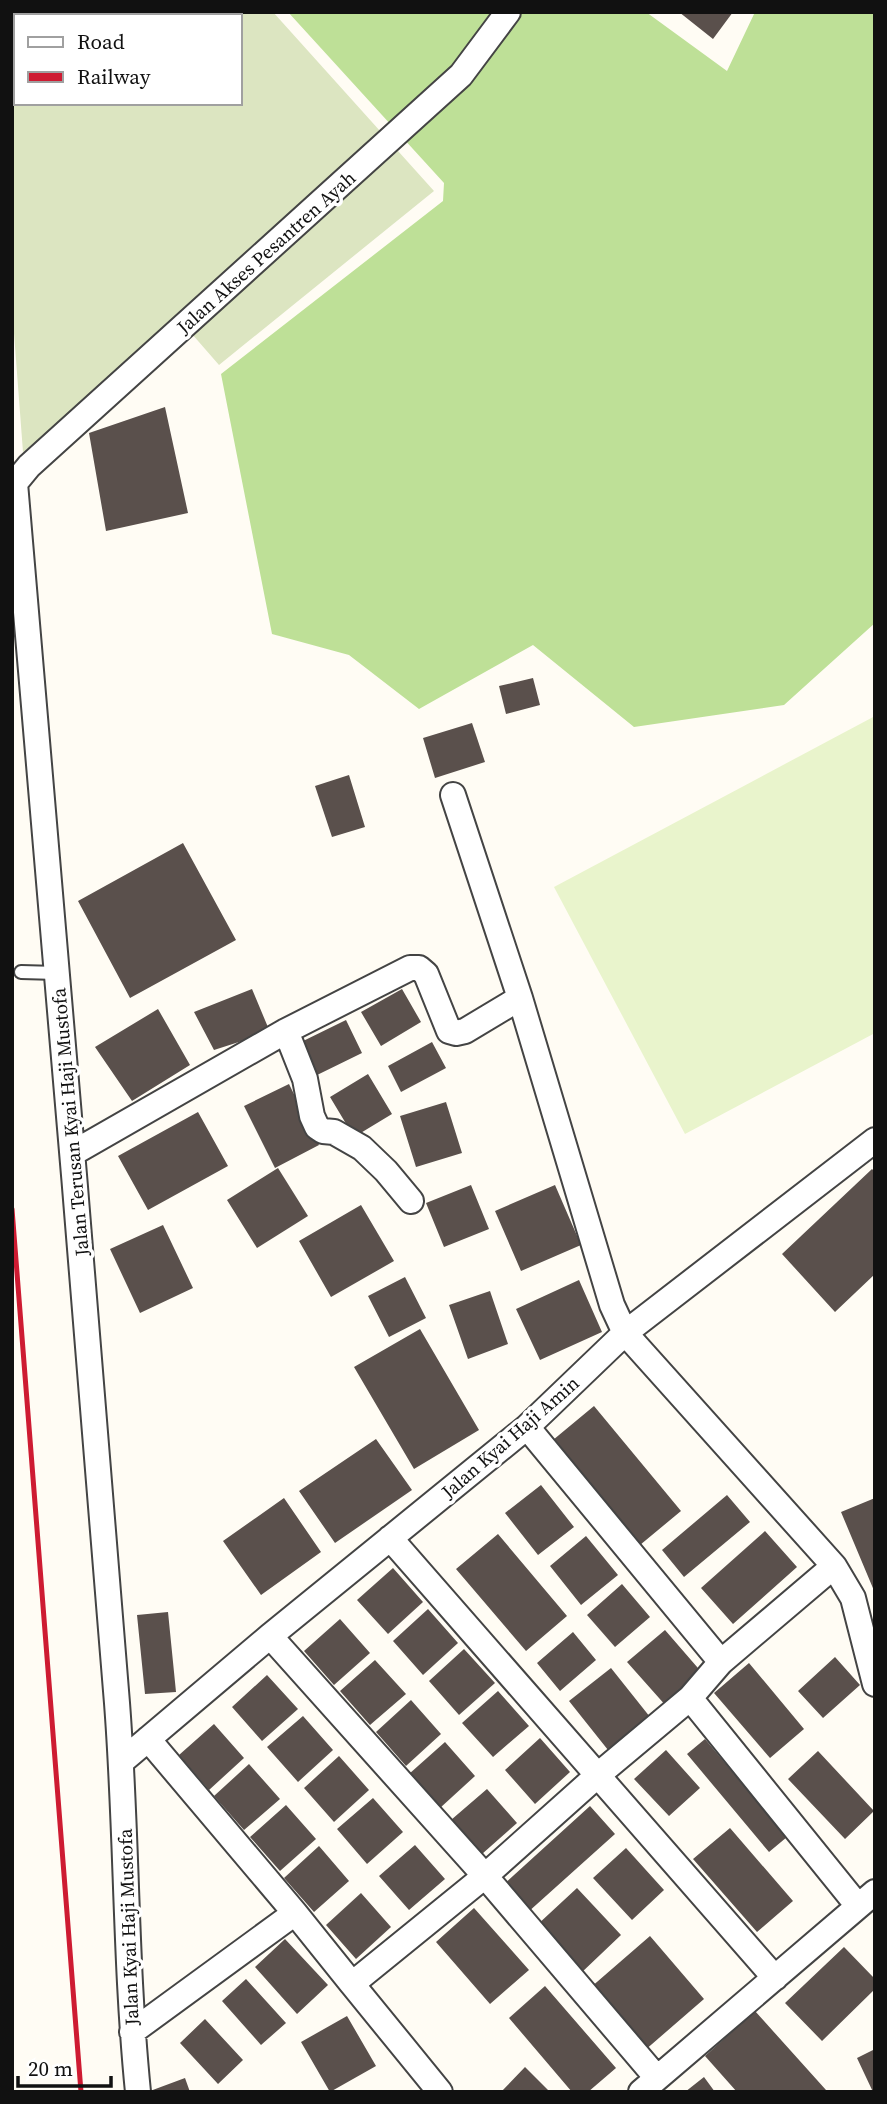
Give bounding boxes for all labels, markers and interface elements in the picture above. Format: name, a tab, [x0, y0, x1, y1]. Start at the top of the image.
legend	[14, 14, 242, 105]
text: Road	[77, 27, 125, 56]
text: Railway	[77, 62, 151, 91]
street label: Jalan Akses Pesantren Ayah	[170, 165, 361, 340]
street label: Jalan Terusan Kyai Haji Mustofa	[45, 986, 95, 1258]
street label: Jalan Kyai Haji Amin	[435, 1370, 584, 1505]
street label: Jalan Kyai Haji Mustofa	[112, 1828, 144, 2027]
scale bar	[18, 2044, 110, 2088]
text: 20 m	[28, 2054, 73, 2083]

